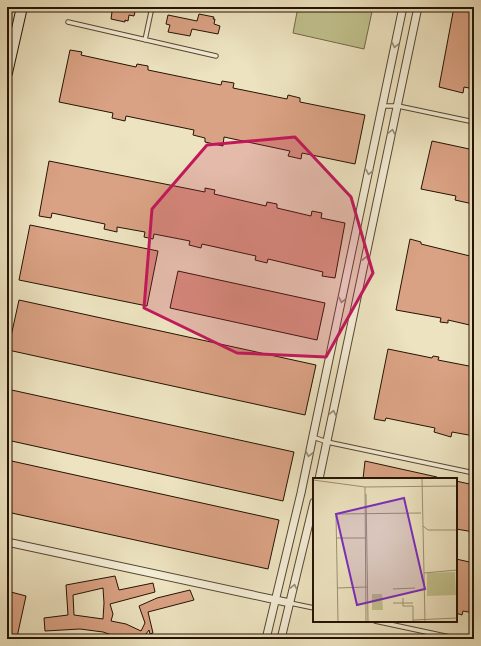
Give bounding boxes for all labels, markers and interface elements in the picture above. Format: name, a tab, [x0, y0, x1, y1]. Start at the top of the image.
one-way arrow	[392, 42, 400, 48]
one-way arrow	[388, 129, 396, 135]
one-way arrow	[365, 169, 373, 176]
one-way arrow	[361, 256, 369, 262]
one-way arrow	[338, 296, 346, 303]
one-way arrow	[328, 410, 336, 417]
one-way arrow	[305, 451, 313, 457]
inset map	[313, 478, 457, 622]
one-way arrow	[289, 584, 297, 591]

